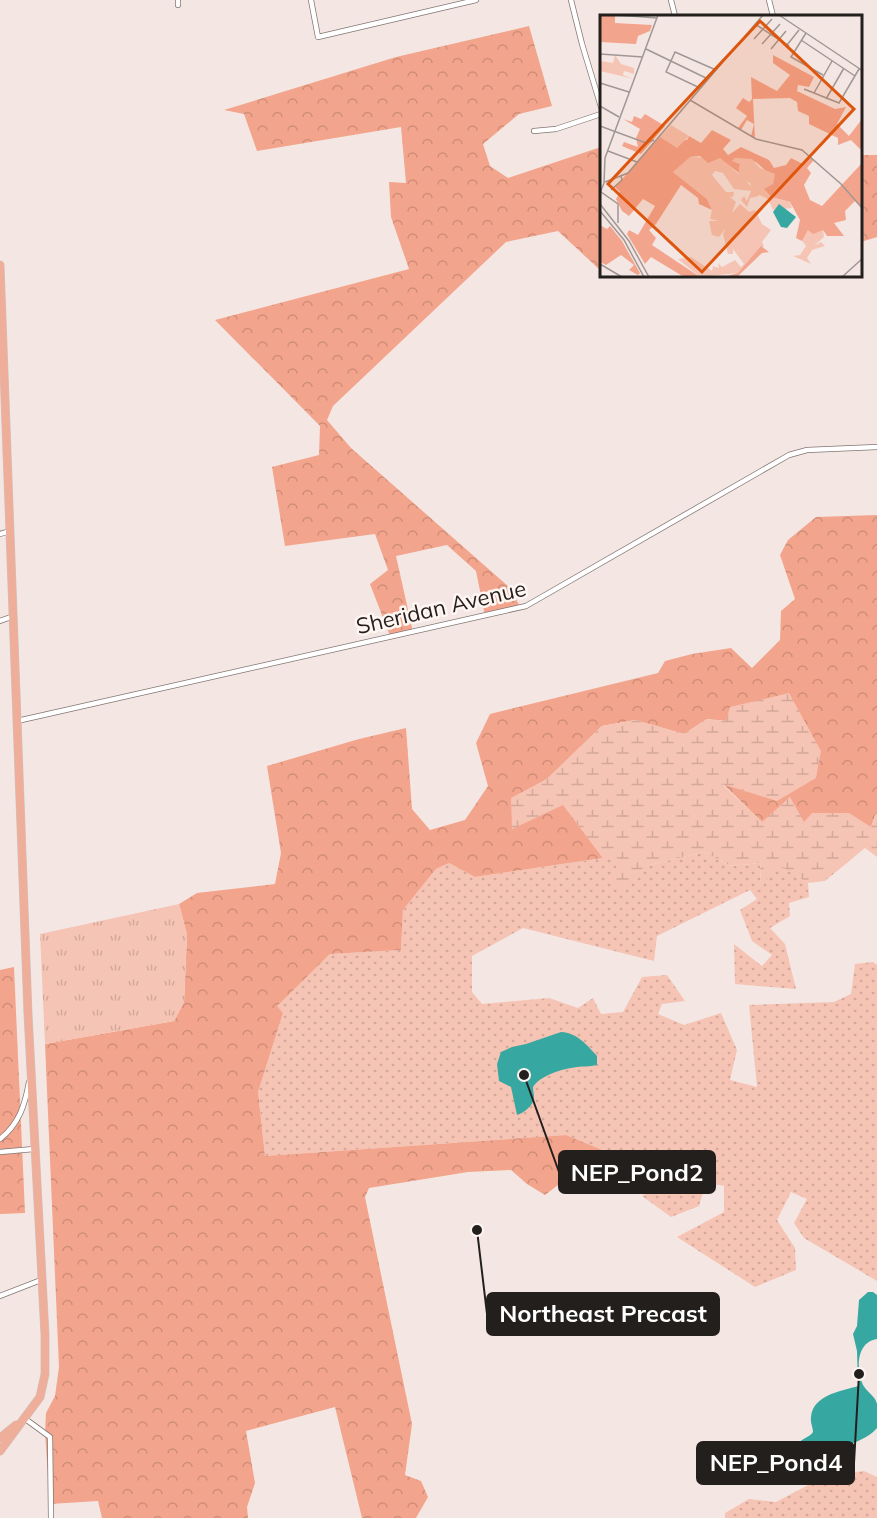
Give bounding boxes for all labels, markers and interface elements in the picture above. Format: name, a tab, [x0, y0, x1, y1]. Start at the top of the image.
inset map	[600, 15, 862, 278]
street label: Sheridan Avenue	[353, 574, 529, 640]
callout: NEP_Pond2	[559, 1151, 715, 1193]
text: NEP_Pond2	[571, 1157, 703, 1187]
callout: Northeast Precast	[487, 1293, 719, 1335]
text: Northeast Precast	[499, 1298, 707, 1328]
callout: NEP_Pond4	[697, 1442, 854, 1484]
text: NEP_Pond4	[710, 1447, 842, 1477]

